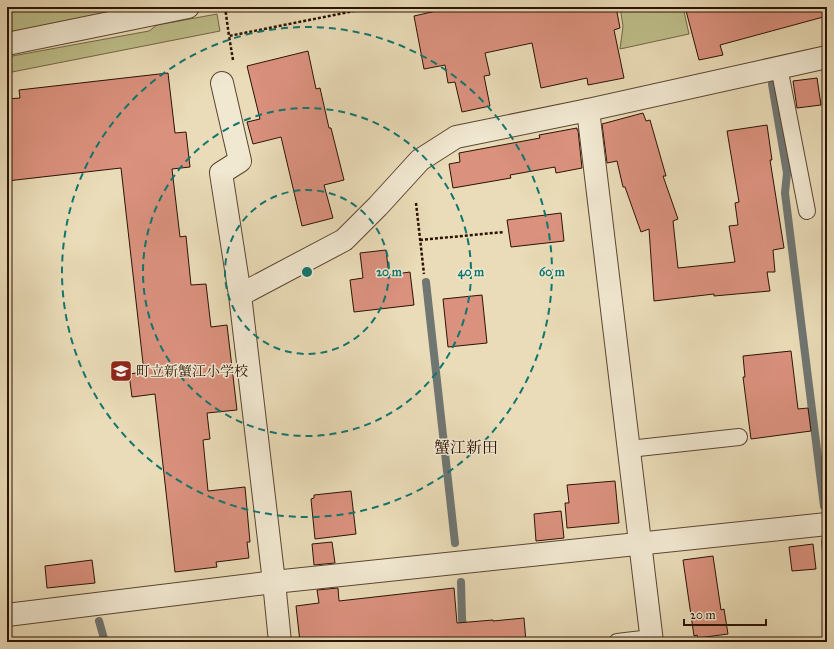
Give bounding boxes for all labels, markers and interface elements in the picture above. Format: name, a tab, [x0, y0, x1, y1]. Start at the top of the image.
centre of rings	[300, 265, 314, 279]
text: 20 m	[376, 265, 403, 279]
text: 40 m	[458, 265, 485, 280]
text: 60 m	[539, 265, 566, 279]
school or university icon: 町立新蟹江小学校	[108, 358, 134, 384]
place label: 町立新蟹江小学校	[136, 363, 248, 380]
district label: 蟹江新田	[434, 438, 498, 457]
scale bar	[684, 601, 766, 627]
text: 20 m	[690, 608, 716, 622]

